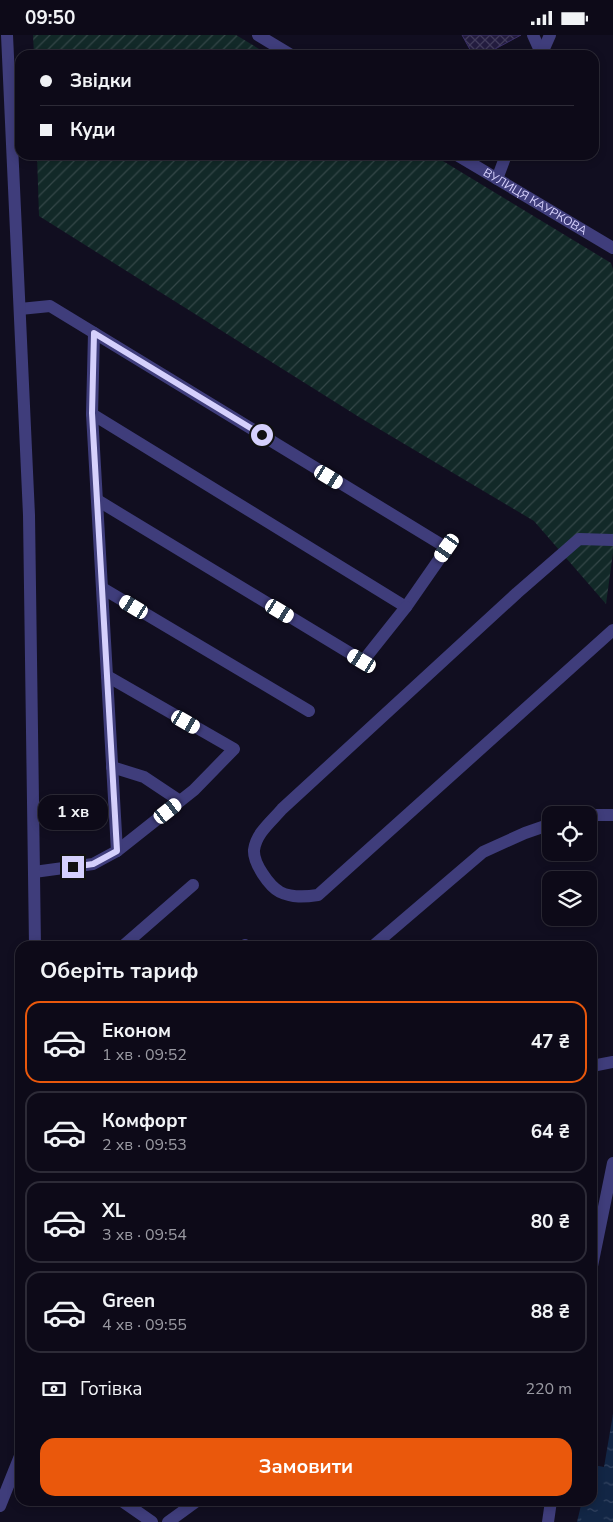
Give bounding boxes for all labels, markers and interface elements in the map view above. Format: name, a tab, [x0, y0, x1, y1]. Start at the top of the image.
text: 09:50	[25, 5, 75, 31]
text: Звідки	[70, 68, 132, 94]
text: Куди	[70, 117, 116, 143]
street label: ВУЛИЦЯ КАУРКОВА	[480, 164, 590, 239]
route start	[251, 424, 273, 446]
car	[312, 463, 345, 491]
car	[432, 531, 461, 565]
car	[117, 593, 150, 621]
car	[263, 597, 296, 625]
car	[345, 647, 378, 675]
car	[169, 708, 202, 736]
callout: 1 хв	[38, 795, 108, 829]
car	[151, 796, 184, 826]
text: 1 хв	[57, 801, 89, 823]
map controls	[542, 806, 597, 926]
button: locate	[542, 806, 597, 861]
route end	[62, 856, 84, 878]
button: layers	[542, 871, 597, 926]
text: Оберіть тариф	[40, 956, 198, 986]
text: Економ	[102, 1018, 171, 1044]
icon: car	[42, 1020, 87, 1065]
text: 47 ₴	[531, 1029, 570, 1055]
text: 1 хв · 09:52	[102, 1044, 187, 1066]
text: Комфорт	[102, 1108, 187, 1134]
icon: car	[42, 1110, 87, 1155]
text: 64 ₴	[531, 1119, 570, 1145]
text: 2 хв · 09:53	[102, 1134, 187, 1156]
text: XL	[102, 1198, 125, 1224]
icon: car	[42, 1200, 87, 1245]
text: 80 ₴	[531, 1209, 570, 1235]
text: 3 хв · 09:54	[102, 1224, 187, 1246]
text: Green	[102, 1288, 155, 1314]
icon: car	[42, 1290, 87, 1335]
text: 88 ₴	[531, 1299, 570, 1325]
text: 4 хв · 09:55	[102, 1314, 187, 1336]
icon: cash	[40, 1375, 68, 1403]
text: Готівка	[80, 1376, 142, 1402]
text: 220 m	[525, 1378, 572, 1400]
button: Замовити	[40, 1438, 572, 1496]

